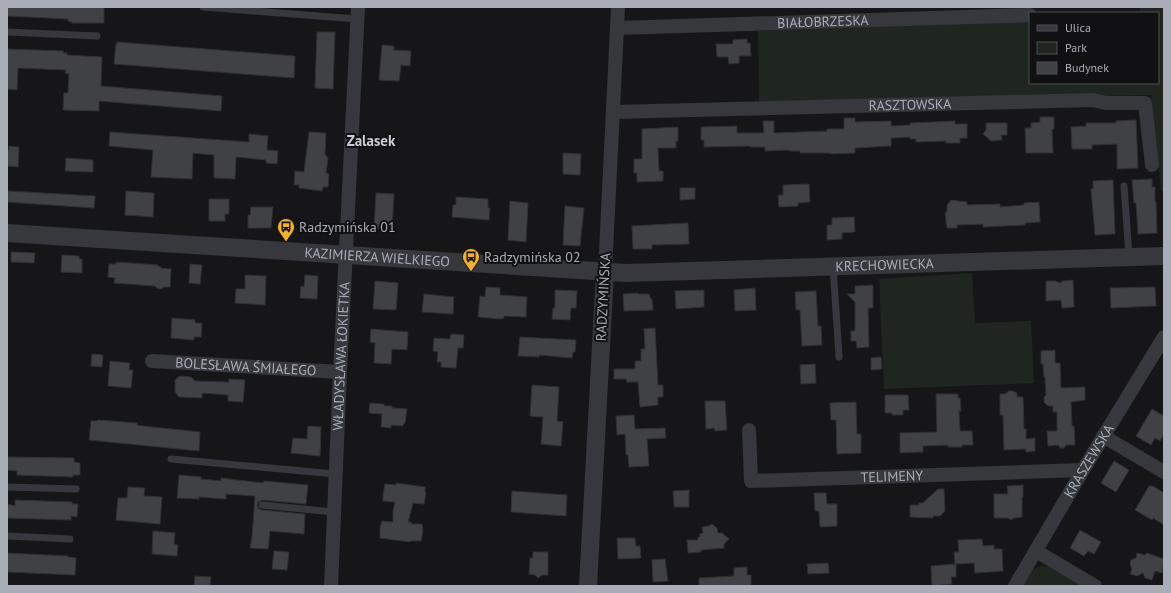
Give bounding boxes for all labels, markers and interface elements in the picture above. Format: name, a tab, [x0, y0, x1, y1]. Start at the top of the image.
street label: BIAŁOBRZESKA	[777, 11, 870, 32]
legend	[1029, 12, 1159, 84]
text: Ulica	[1065, 20, 1091, 35]
text: Park	[1065, 40, 1087, 55]
text: Budynek	[1065, 60, 1109, 75]
street label: RASZTOWSKA	[868, 95, 952, 115]
district label: Zalasek	[347, 131, 396, 150]
bus stop icon: Radzymińska 01	[276, 217, 296, 242]
place label: Radzymińska 01	[299, 218, 396, 236]
street label: KAZIMIERZA WIELKIEGO	[304, 243, 451, 271]
bus stop icon: Radzymińska 02	[461, 247, 481, 272]
place label: Radzymińska 02	[484, 248, 581, 266]
street label: RADZYMIŃSKA	[592, 252, 614, 342]
street label: KRECHOWIECKA	[835, 254, 935, 275]
street label: WŁADYSŁAWA ŁOKIETKA	[329, 281, 353, 431]
street label: BOLESŁAWA ŚMIAŁEGO	[175, 353, 317, 380]
street label: KRASZEWSKA	[1060, 420, 1118, 501]
street label: TELIMENY	[860, 466, 924, 486]

